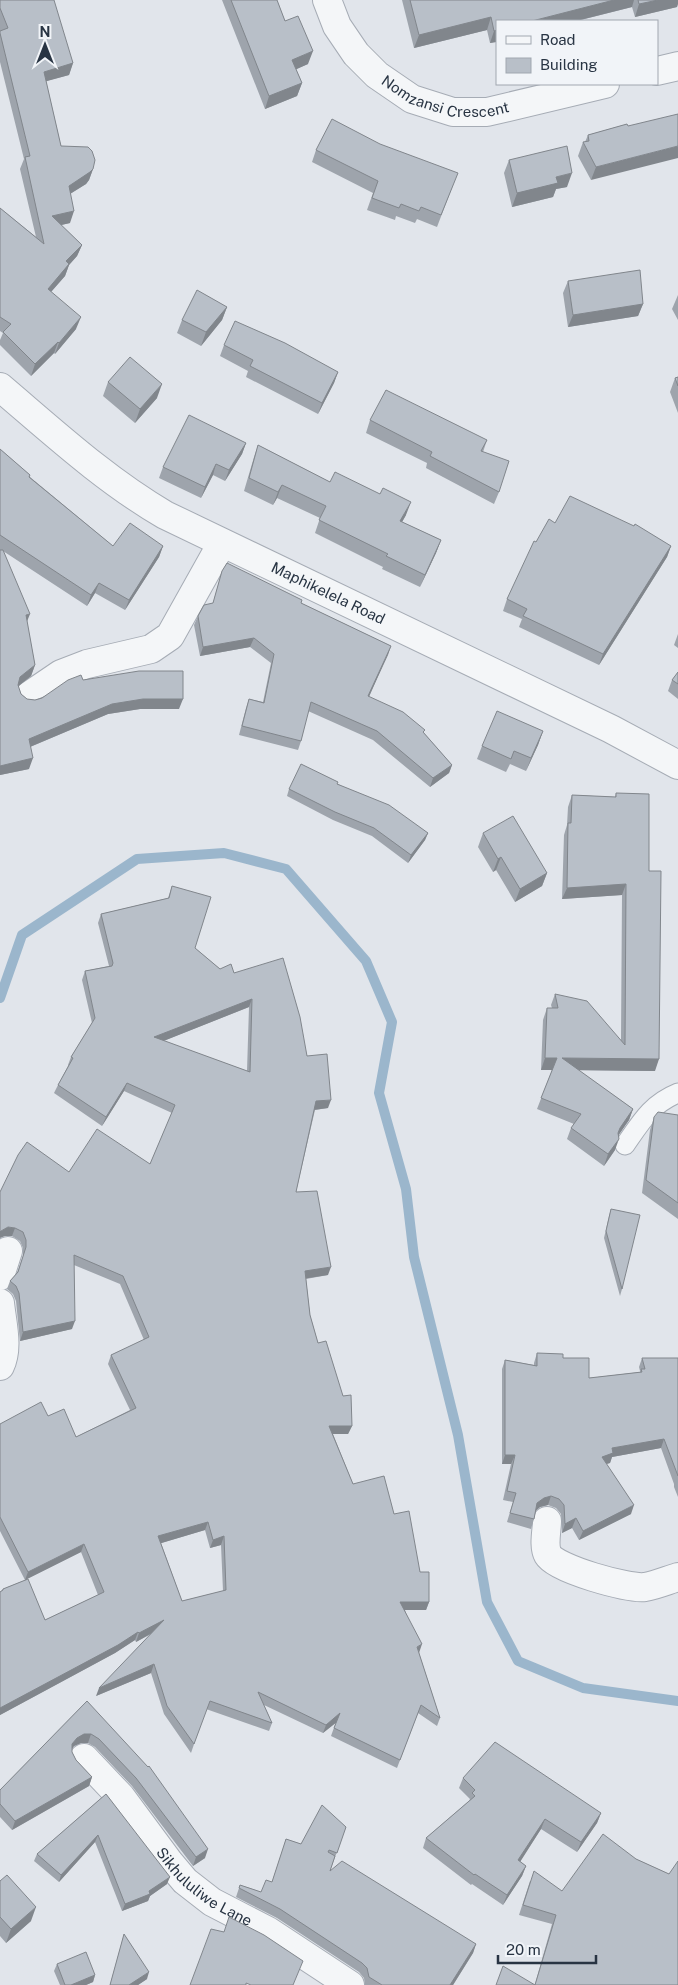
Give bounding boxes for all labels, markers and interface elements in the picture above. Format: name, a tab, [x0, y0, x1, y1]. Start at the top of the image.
north arrow	[20, 20, 70, 70]
legend	[496, 20, 658, 85]
text: N	[40, 24, 50, 40]
text: Road	[540, 31, 576, 48]
text: Building	[540, 56, 598, 73]
street label: Nomzansi Crescent	[378, 72, 511, 121]
street label: Maphikelela Road	[269, 558, 388, 627]
street label: Sikhululiwe Lane	[153, 1844, 255, 1929]
scale bar	[498, 1932, 596, 1964]
text: 20 m	[506, 1941, 541, 1958]

